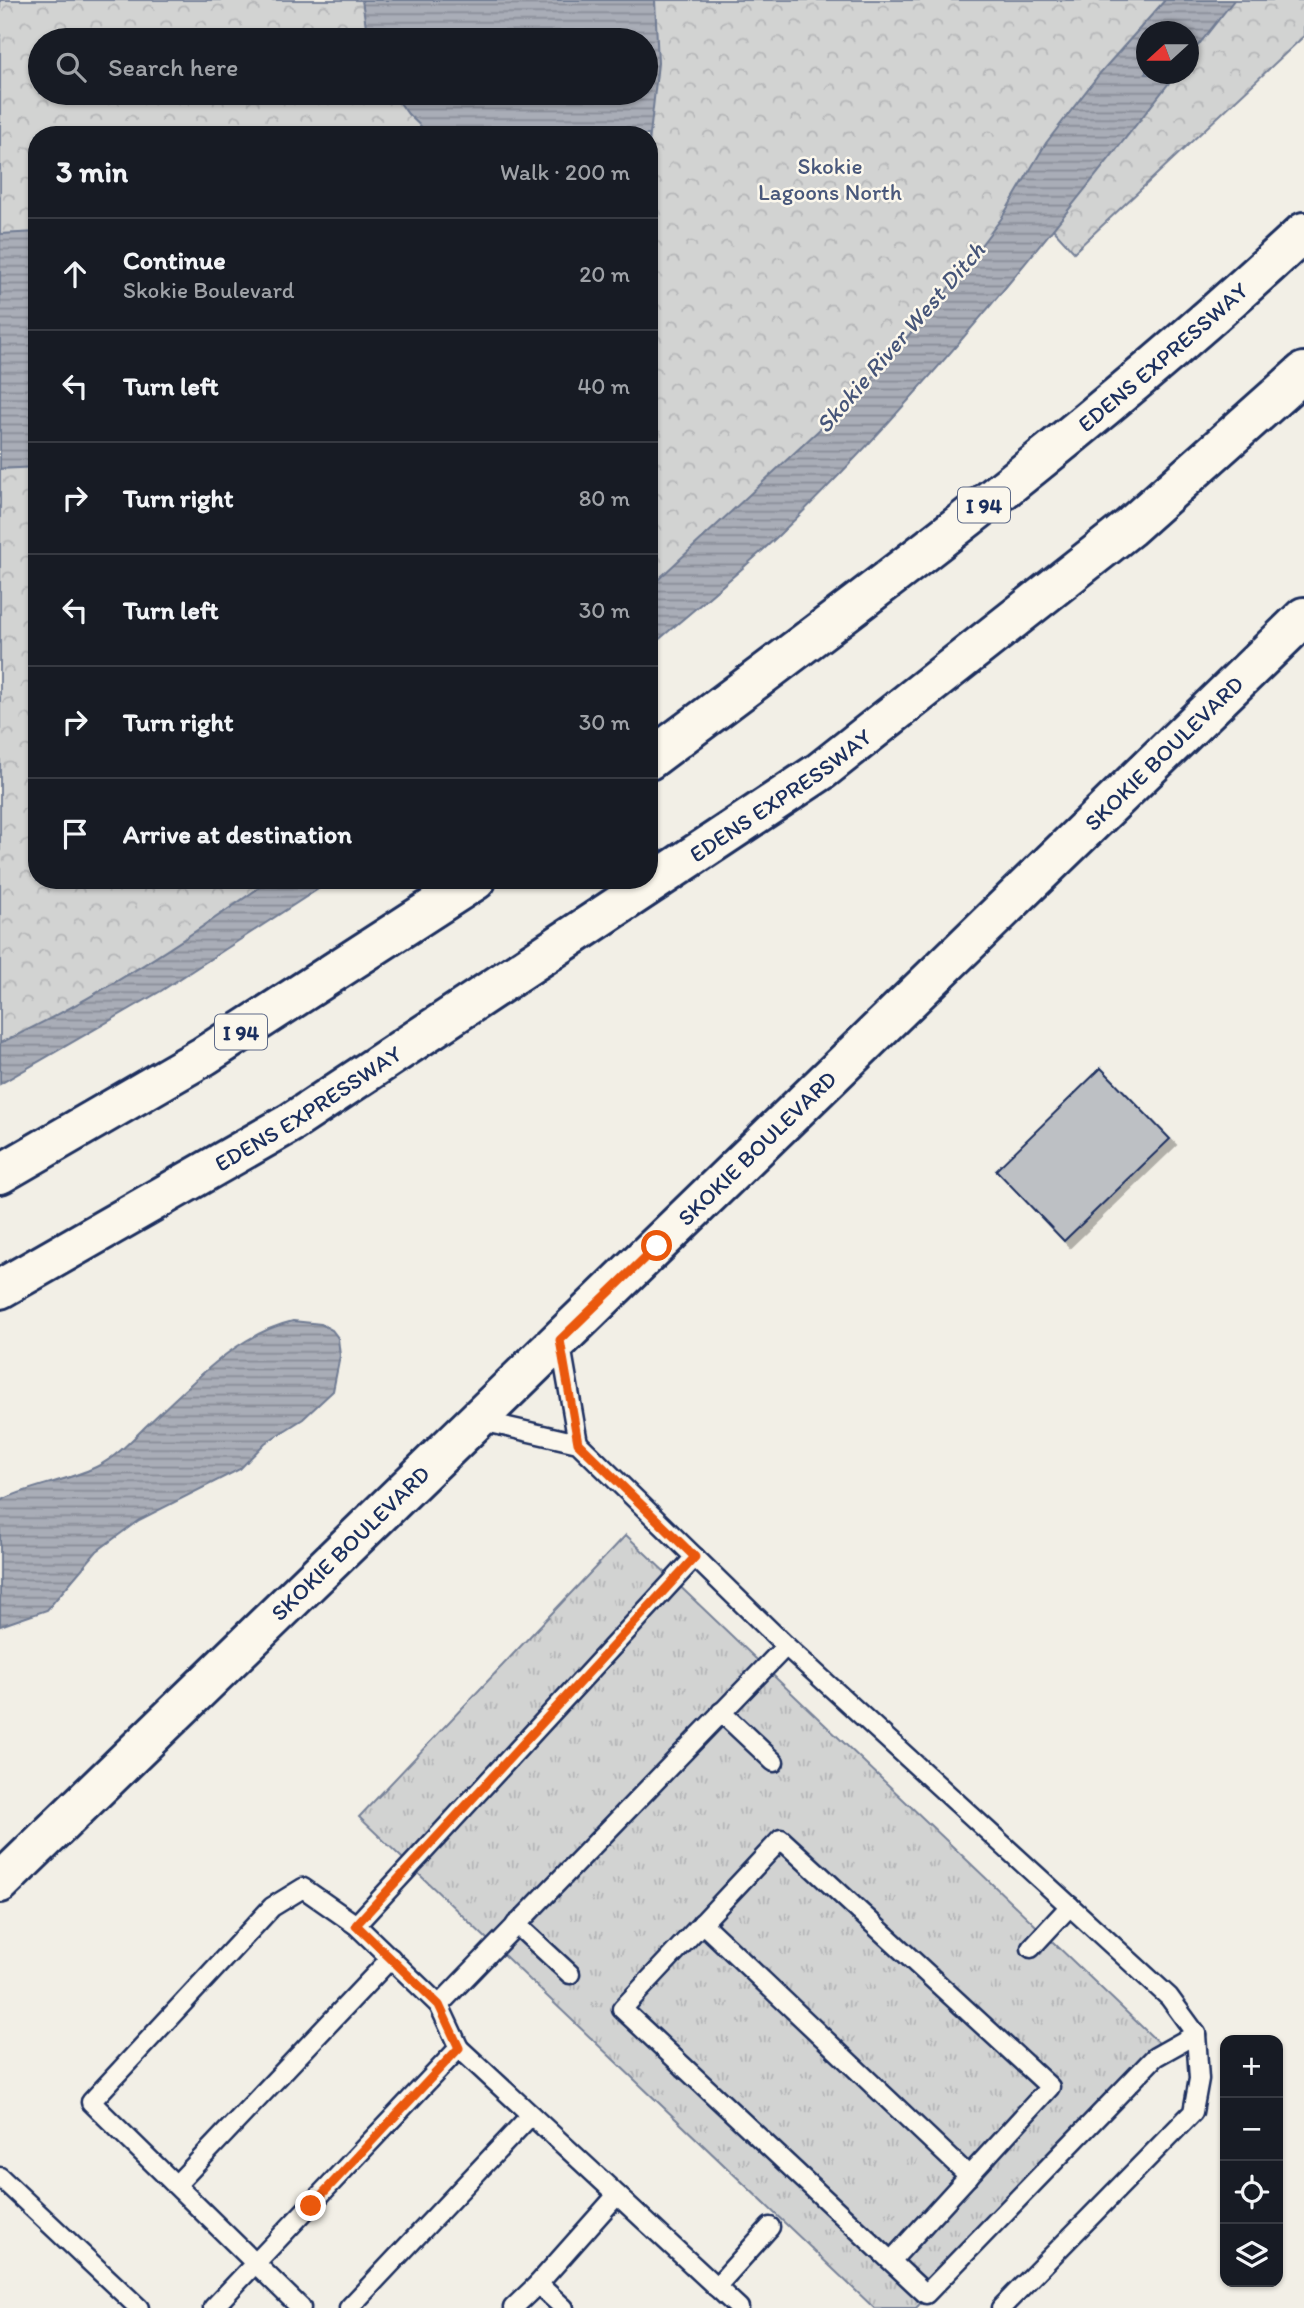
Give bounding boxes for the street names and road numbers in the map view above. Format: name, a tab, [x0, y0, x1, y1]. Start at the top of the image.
street label: EDENS EXPRESSWAY	[1072, 276, 1254, 438]
road number: I 94	[958, 488, 1010, 522]
street label: SKOKIE BOULEVARD	[1078, 670, 1249, 837]
street label: EDENS EXPRESSWAY	[684, 723, 877, 868]
road number: I 94	[215, 1014, 267, 1050]
street label: EDENS EXPRESSWAY	[209, 1039, 407, 1177]
street label: SKOKIE BOULEVARD	[672, 1065, 842, 1232]
street label: SKOKIE BOULEVARD	[265, 1460, 435, 1626]

